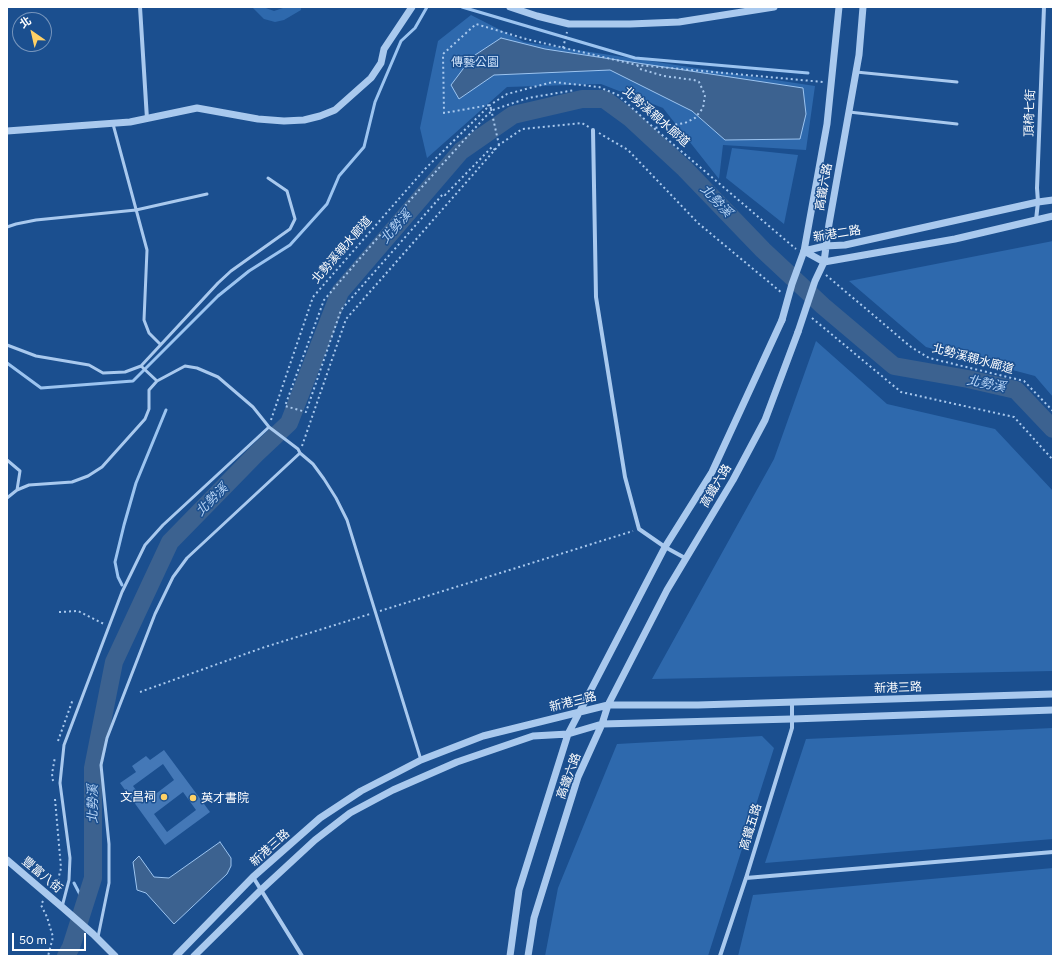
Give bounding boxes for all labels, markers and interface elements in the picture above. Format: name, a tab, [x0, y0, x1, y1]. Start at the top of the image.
north arrow	[12, 12, 52, 52]
text: 北	[17, 14, 34, 31]
park label: 傳藝公園	[451, 55, 499, 69]
street label: 北勢溪親水廊道	[620, 84, 692, 150]
street label: 頂椅七街	[1022, 89, 1038, 137]
street label: 高鐵六路	[813, 162, 835, 212]
water label: 北勢溪	[697, 182, 735, 220]
water label: 北勢溪	[377, 207, 415, 247]
street label: 北勢溪親水廊道	[309, 214, 375, 286]
street label: 新港二路	[812, 223, 862, 245]
street label: 北勢溪親水廊道	[931, 341, 1015, 377]
water label: 北勢溪	[965, 373, 1007, 395]
street label: 高鐵六路	[697, 462, 735, 510]
water label: 北勢溪	[193, 481, 231, 519]
street label: 新港三路	[874, 680, 922, 696]
street label: 新港三路	[548, 689, 598, 715]
street label: 高鐵六路	[554, 751, 584, 801]
water label: 北勢溪	[85, 785, 101, 823]
place label: 文昌祠	[120, 790, 156, 804]
place label: 英才書院	[201, 791, 249, 805]
marker: 文昌祠	[159, 792, 169, 802]
marker: 英才書院	[188, 793, 198, 803]
street label: 高鐵五路	[737, 802, 765, 852]
street label: 新港三路	[247, 827, 293, 869]
street label: 豐富八街	[19, 854, 65, 896]
scale bar	[14, 925, 88, 951]
text: 50 m	[19, 933, 47, 947]

